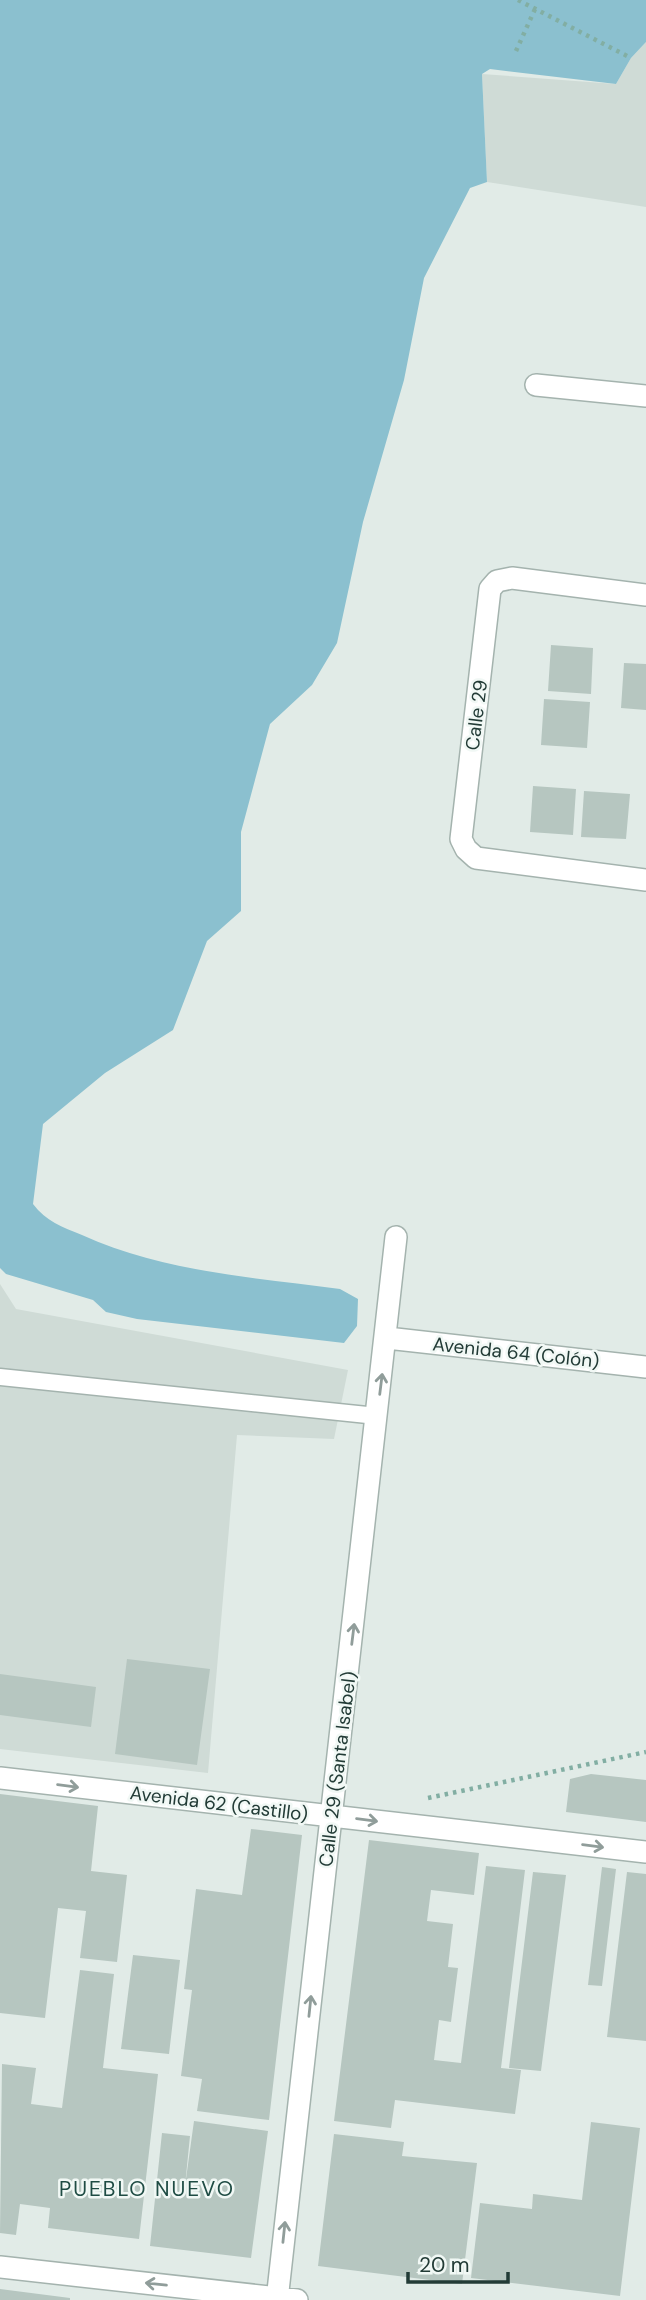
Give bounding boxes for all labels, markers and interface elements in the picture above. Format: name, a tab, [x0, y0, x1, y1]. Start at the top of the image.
street label: Calle 29	[460, 678, 493, 752]
street label: Avenida 64 (Colón)	[431, 1331, 601, 1374]
one-way arrow	[375, 1373, 388, 1396]
one-way arrow	[346, 1623, 359, 1646]
street label: Calle 29 (Santa Isabel)	[313, 1670, 362, 1868]
one-way arrow	[56, 1780, 79, 1793]
street label: Avenida 62 (Castillo)	[129, 1780, 309, 1827]
one-way arrow	[355, 1814, 378, 1827]
one-way arrow	[581, 1840, 604, 1853]
one-way arrow	[304, 1995, 317, 2018]
district label: PUEBLO NUEVO	[59, 2175, 235, 2203]
one-way arrow	[278, 2221, 291, 2244]
scale bar	[408, 2240, 508, 2284]
text: 20 m	[419, 2251, 470, 2279]
one-way arrow	[146, 2278, 168, 2291]

